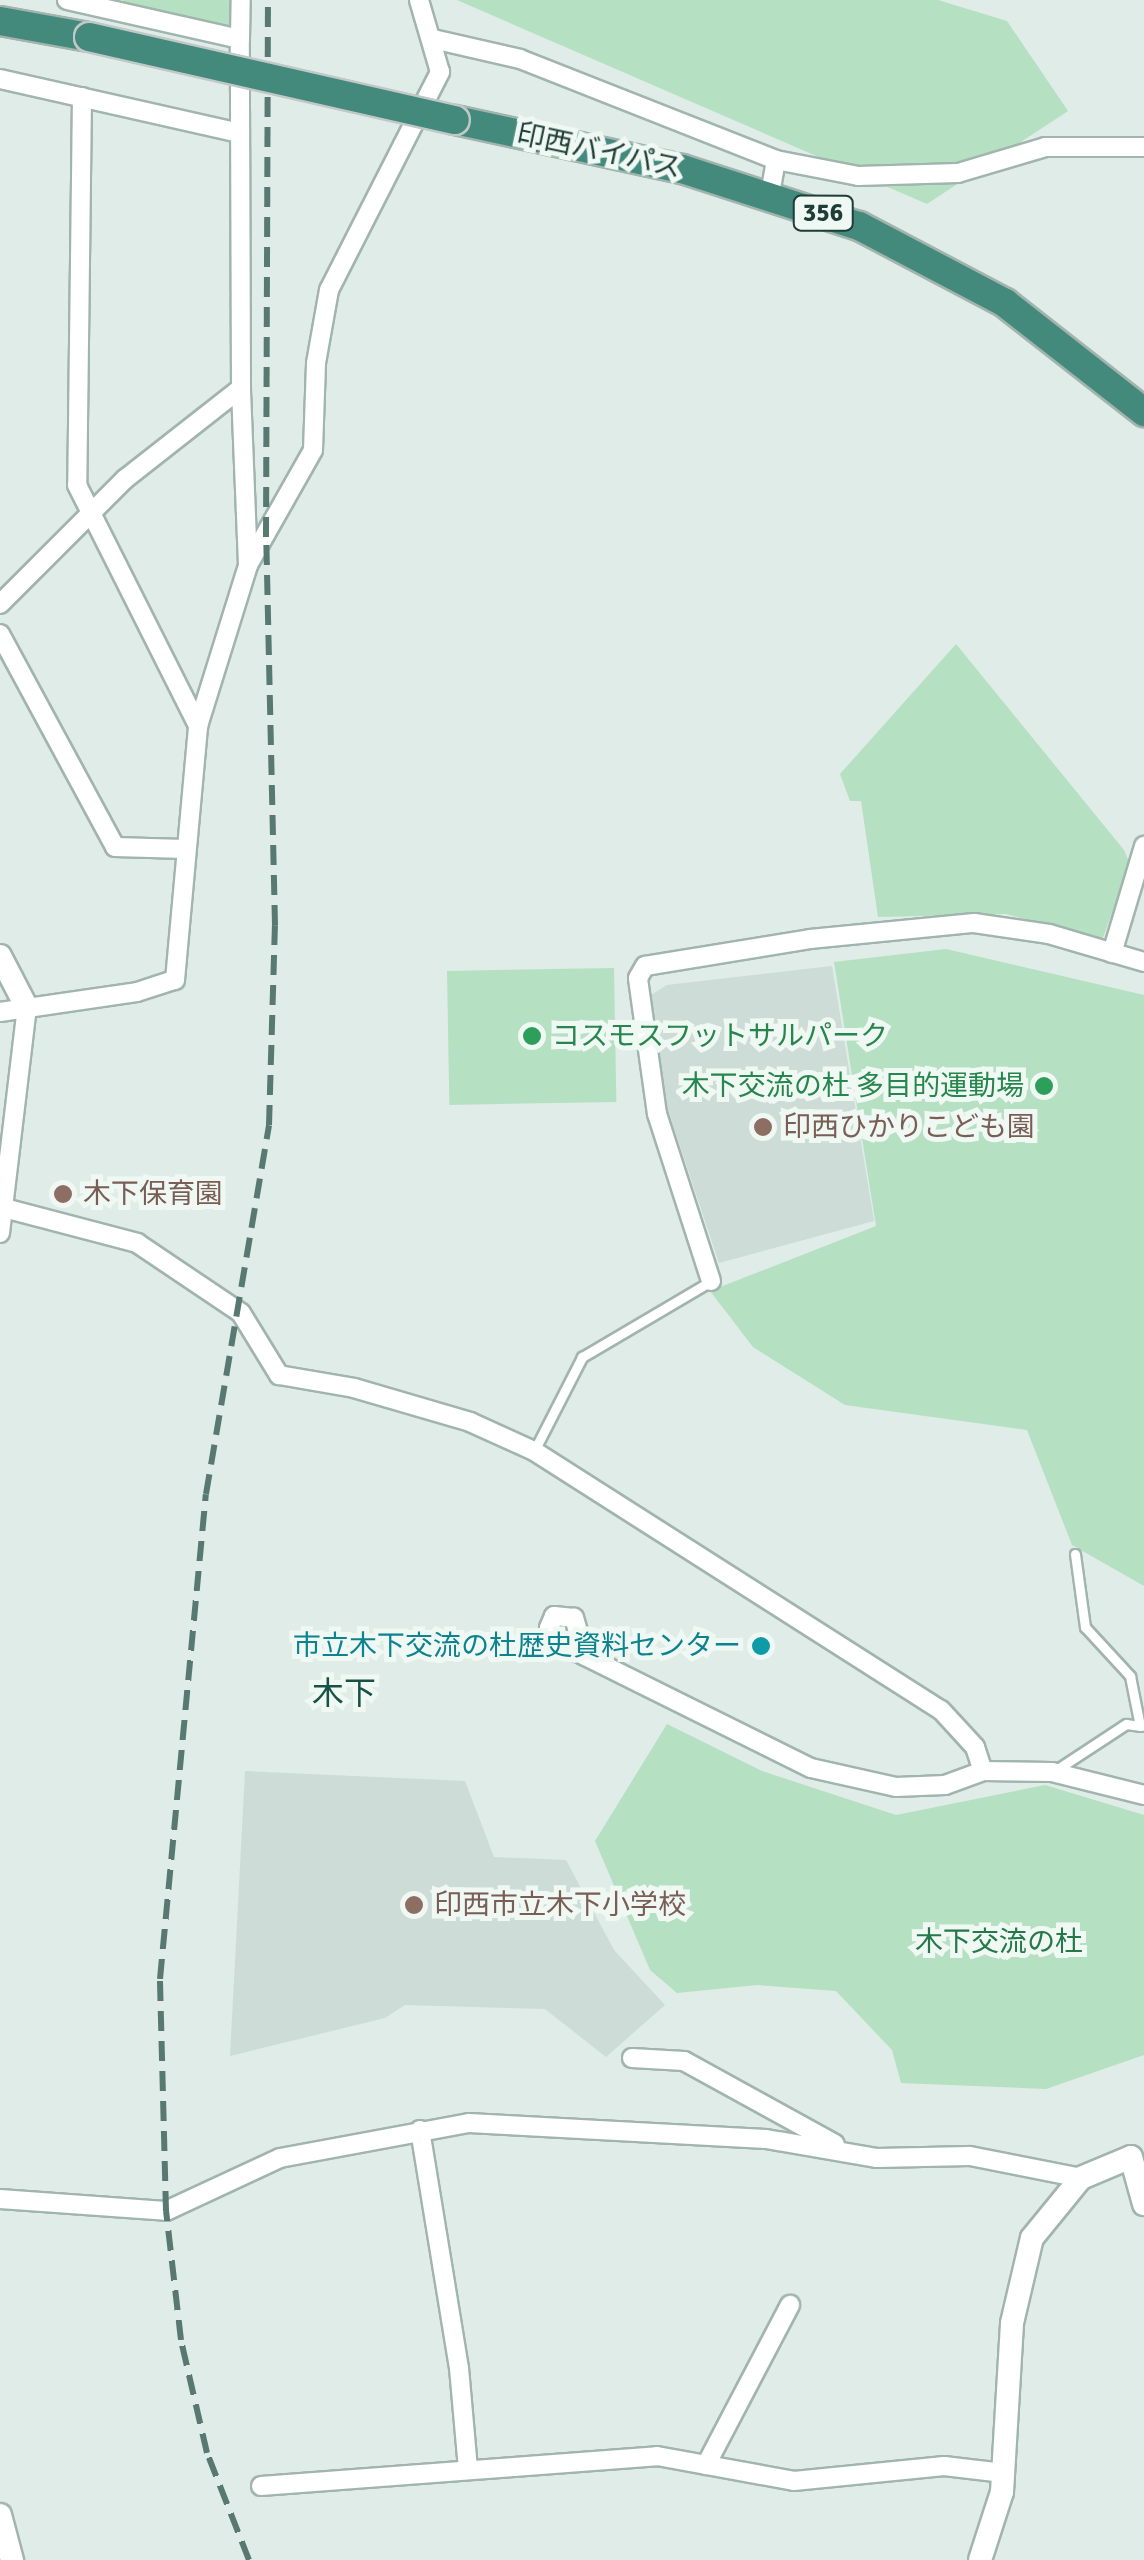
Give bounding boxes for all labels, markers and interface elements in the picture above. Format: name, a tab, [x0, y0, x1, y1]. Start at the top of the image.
street label: 印西バイパス	[513, 117, 685, 185]
road number: 356	[790, 193, 856, 233]
place label: コスモスフットサルパーク	[552, 1019, 888, 1053]
marker: コスモスフットサルパーク	[521, 1025, 543, 1047]
place label: 木下交流の杜 多目的運動場	[682, 1069, 1024, 1103]
marker: 木下交流の杜 多目的運動場	[1033, 1075, 1055, 1097]
place label: 印西ひかりこども園	[783, 1110, 1035, 1144]
marker: 印西ひかりこども園	[752, 1116, 774, 1138]
place label: 木下保育園	[83, 1177, 223, 1211]
marker: 木下保育園	[52, 1183, 74, 1205]
place label: 市立木下交流の杜歴史資料センター	[293, 1629, 741, 1663]
marker: 市立木下交流の杜歴史資料センター	[750, 1635, 772, 1657]
district label: 木下	[312, 1675, 376, 1713]
place label: 印西市立木下小学校	[434, 1888, 686, 1922]
marker: 印西市立木下小学校	[403, 1894, 425, 1916]
park label: 木下交流の杜	[915, 1925, 1083, 1959]

